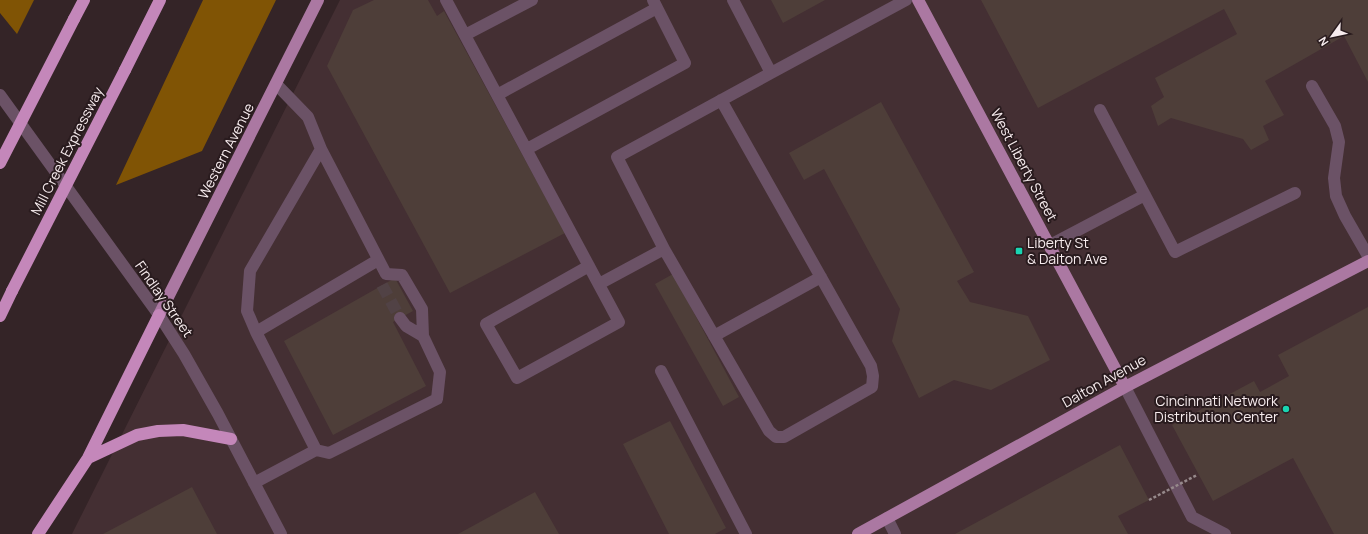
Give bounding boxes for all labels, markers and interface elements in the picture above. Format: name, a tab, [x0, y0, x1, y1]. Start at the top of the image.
north arrow	[1312, 16, 1352, 56]
text: N	[1315, 34, 1332, 49]
street label: Mill Creek Expressway	[26, 83, 107, 218]
street label: Western Avenue	[193, 100, 258, 202]
street label: West Liberty Street	[987, 105, 1062, 225]
place label: Liberty St & Dalton Ave	[1027, 233, 1107, 268]
marker: Liberty St & Dalton Ave	[1014, 246, 1024, 256]
street label: Findlay Street	[131, 257, 198, 341]
street label: Dalton Avenue	[1058, 350, 1149, 411]
place label: Cincinnati Network Distribution Center	[1154, 391, 1279, 426]
marker: Cincinnati Network Distribution Center	[1281, 404, 1291, 414]

